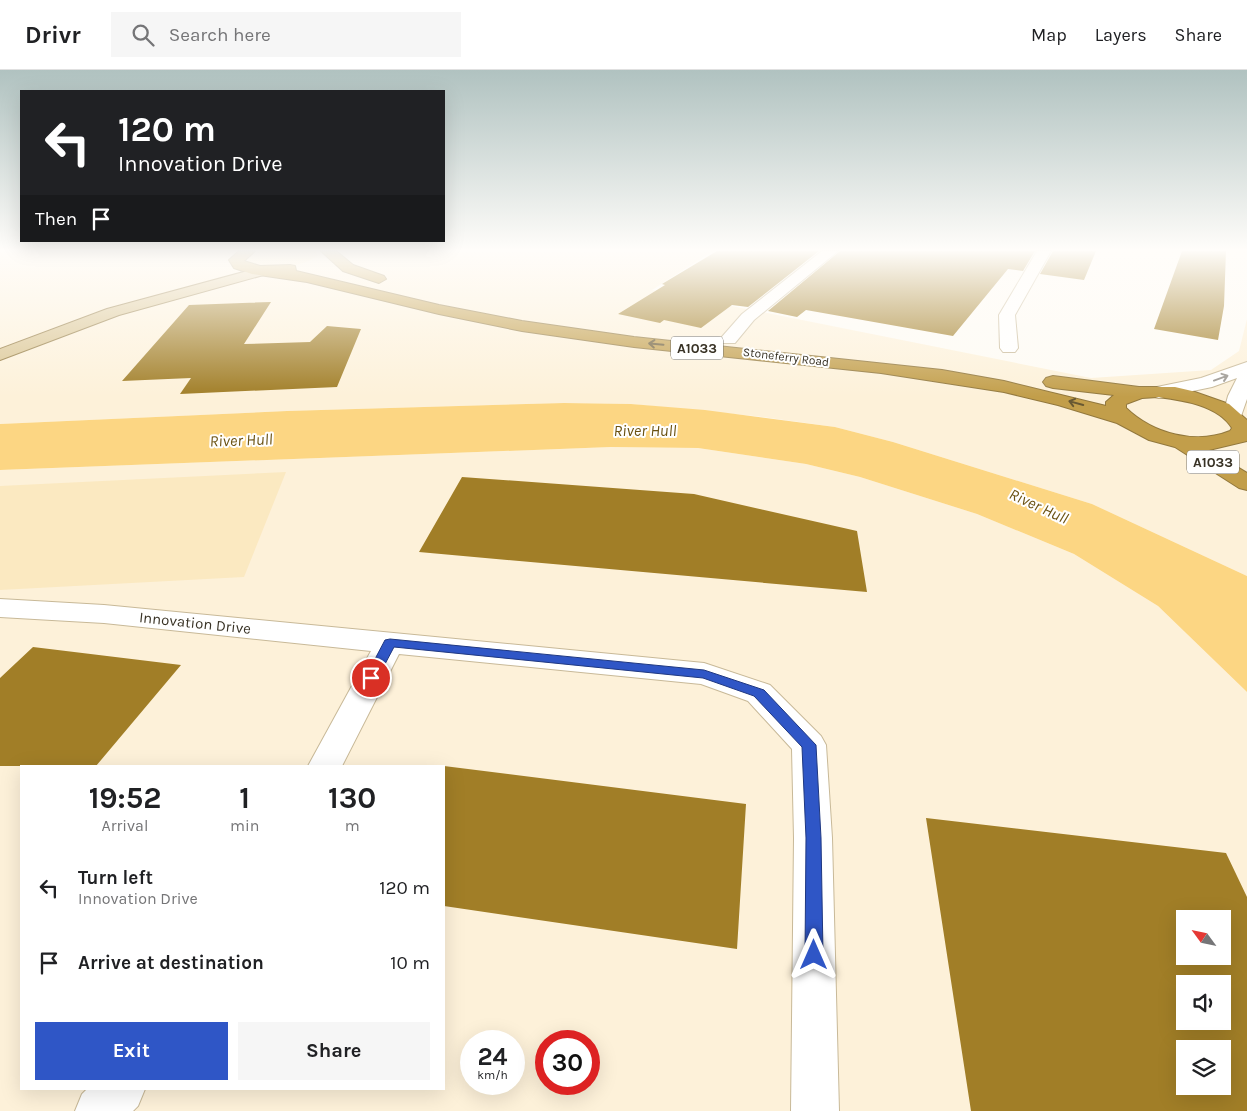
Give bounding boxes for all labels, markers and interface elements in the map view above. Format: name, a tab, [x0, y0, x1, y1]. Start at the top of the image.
search box	[111, 12, 461, 57]
text: Drivr	[25, 21, 81, 49]
icon: search	[129, 21, 157, 49]
text: Search here	[169, 24, 271, 46]
text: Map	[1031, 24, 1067, 46]
text: Layers	[1095, 24, 1147, 46]
text: Share	[1175, 24, 1222, 46]
text: 120 m	[118, 109, 216, 150]
icon: left	[35, 110, 100, 175]
text: Innovation Drive	[118, 151, 283, 177]
icon: arrive	[87, 205, 115, 233]
text: Then	[35, 208, 77, 230]
road number: A1033	[671, 336, 723, 360]
one-way arrow	[648, 339, 664, 349]
street label: Stoneferry Road	[742, 345, 830, 369]
one-way arrow	[1212, 373, 1228, 382]
one-way arrow	[1069, 398, 1085, 408]
water label: River Hull	[613, 421, 677, 440]
water label: River Hull	[209, 429, 273, 451]
road number: A1033	[1187, 451, 1239, 474]
water label: River Hull	[1006, 484, 1072, 528]
street label: Innovation Drive	[138, 608, 252, 638]
pin	[350, 657, 392, 699]
icon: arrive	[357, 664, 385, 692]
text: 19:52	[89, 780, 161, 816]
text: 1	[239, 780, 250, 816]
text: 130	[328, 780, 376, 816]
text: Arrival	[102, 816, 148, 835]
text: min	[230, 816, 259, 835]
text: m	[345, 816, 360, 835]
text: Turn left	[78, 867, 153, 889]
icon: left	[35, 874, 63, 902]
text: 120 m	[379, 877, 430, 899]
text: Innovation Drive	[78, 889, 198, 908]
north arrow	[1176, 910, 1231, 965]
map controls	[1176, 910, 1231, 1095]
position arrow	[787, 928, 839, 980]
icon: arrive	[35, 949, 63, 977]
text: Arrive at destination	[78, 952, 264, 974]
text: 10 m	[390, 952, 430, 974]
button: sound	[1176, 975, 1231, 1030]
button: Exit	[35, 1022, 228, 1080]
button: Share	[238, 1022, 430, 1080]
speed limit sign: 30	[535, 1030, 600, 1095]
button: layers	[1176, 1040, 1231, 1095]
text: 24	[477, 1042, 508, 1071]
text: km/h	[477, 1068, 508, 1082]

